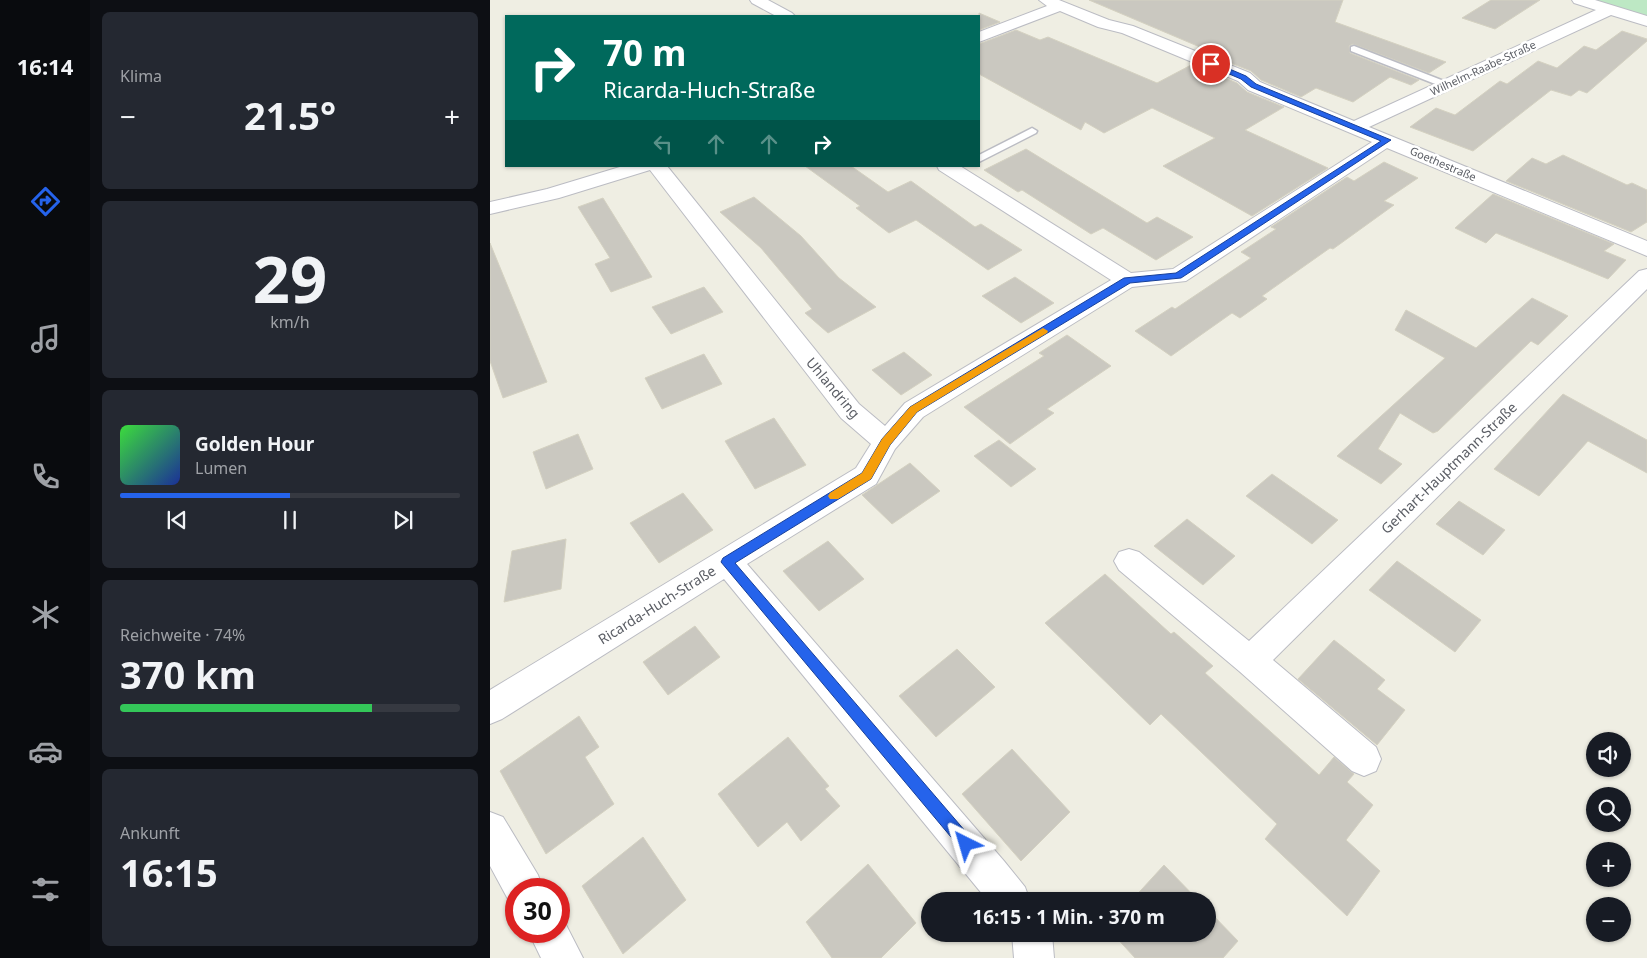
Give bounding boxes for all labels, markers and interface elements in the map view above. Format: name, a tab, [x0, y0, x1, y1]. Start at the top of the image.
text: 70 m	[603, 29, 686, 76]
icon: right	[520, 35, 585, 100]
street label: Wilhelm-Raabe-Straße	[1428, 36, 1538, 99]
pin	[1190, 43, 1232, 85]
icon: arrive	[1197, 50, 1225, 78]
text: 16:14	[17, 51, 73, 81]
text: Klima	[120, 65, 162, 87]
text: Ricarda-Huch-Straße	[603, 74, 815, 104]
text: 21.5°	[244, 89, 336, 141]
text: −	[120, 97, 136, 135]
text: +	[444, 97, 460, 135]
icon: left	[649, 130, 677, 158]
icon: ahead	[702, 130, 730, 158]
icon: ahead	[755, 130, 783, 158]
icon: right	[808, 130, 836, 158]
street label: Goethestraße	[1408, 143, 1479, 184]
icon: directions	[28, 184, 63, 219]
text: 29	[253, 234, 327, 322]
text: km/h	[270, 311, 310, 333]
icon: music	[28, 321, 63, 356]
street label: Uhlandring	[802, 353, 865, 422]
street label: Gerhart-Hauptmann-Straße	[1377, 398, 1521, 538]
text: Golden Hour	[195, 431, 314, 457]
text: Lumen	[195, 457, 247, 479]
icon: phone	[28, 459, 63, 494]
icon: previous	[163, 506, 191, 534]
icon: pause	[276, 506, 304, 534]
icon: next	[389, 506, 417, 534]
street label: Ricarda-Huch-Straße	[594, 561, 719, 648]
icon: climate	[28, 597, 63, 632]
text: Reichweite · 74%	[120, 624, 245, 646]
text: 370 km	[120, 648, 256, 700]
map controls	[1586, 732, 1631, 942]
button: sound	[1586, 732, 1631, 777]
icon: car	[28, 734, 63, 769]
button: search	[1586, 787, 1631, 832]
position arrow	[939, 817, 991, 869]
text: Ankunft	[120, 822, 180, 844]
button: +	[1586, 842, 1631, 887]
text: 16:15	[120, 846, 218, 898]
icon: filters	[28, 872, 63, 907]
speed limit sign: 30	[505, 878, 570, 943]
button: −	[1586, 897, 1631, 942]
text: 16:15 · 1 Min. · 370 m	[972, 904, 1165, 930]

